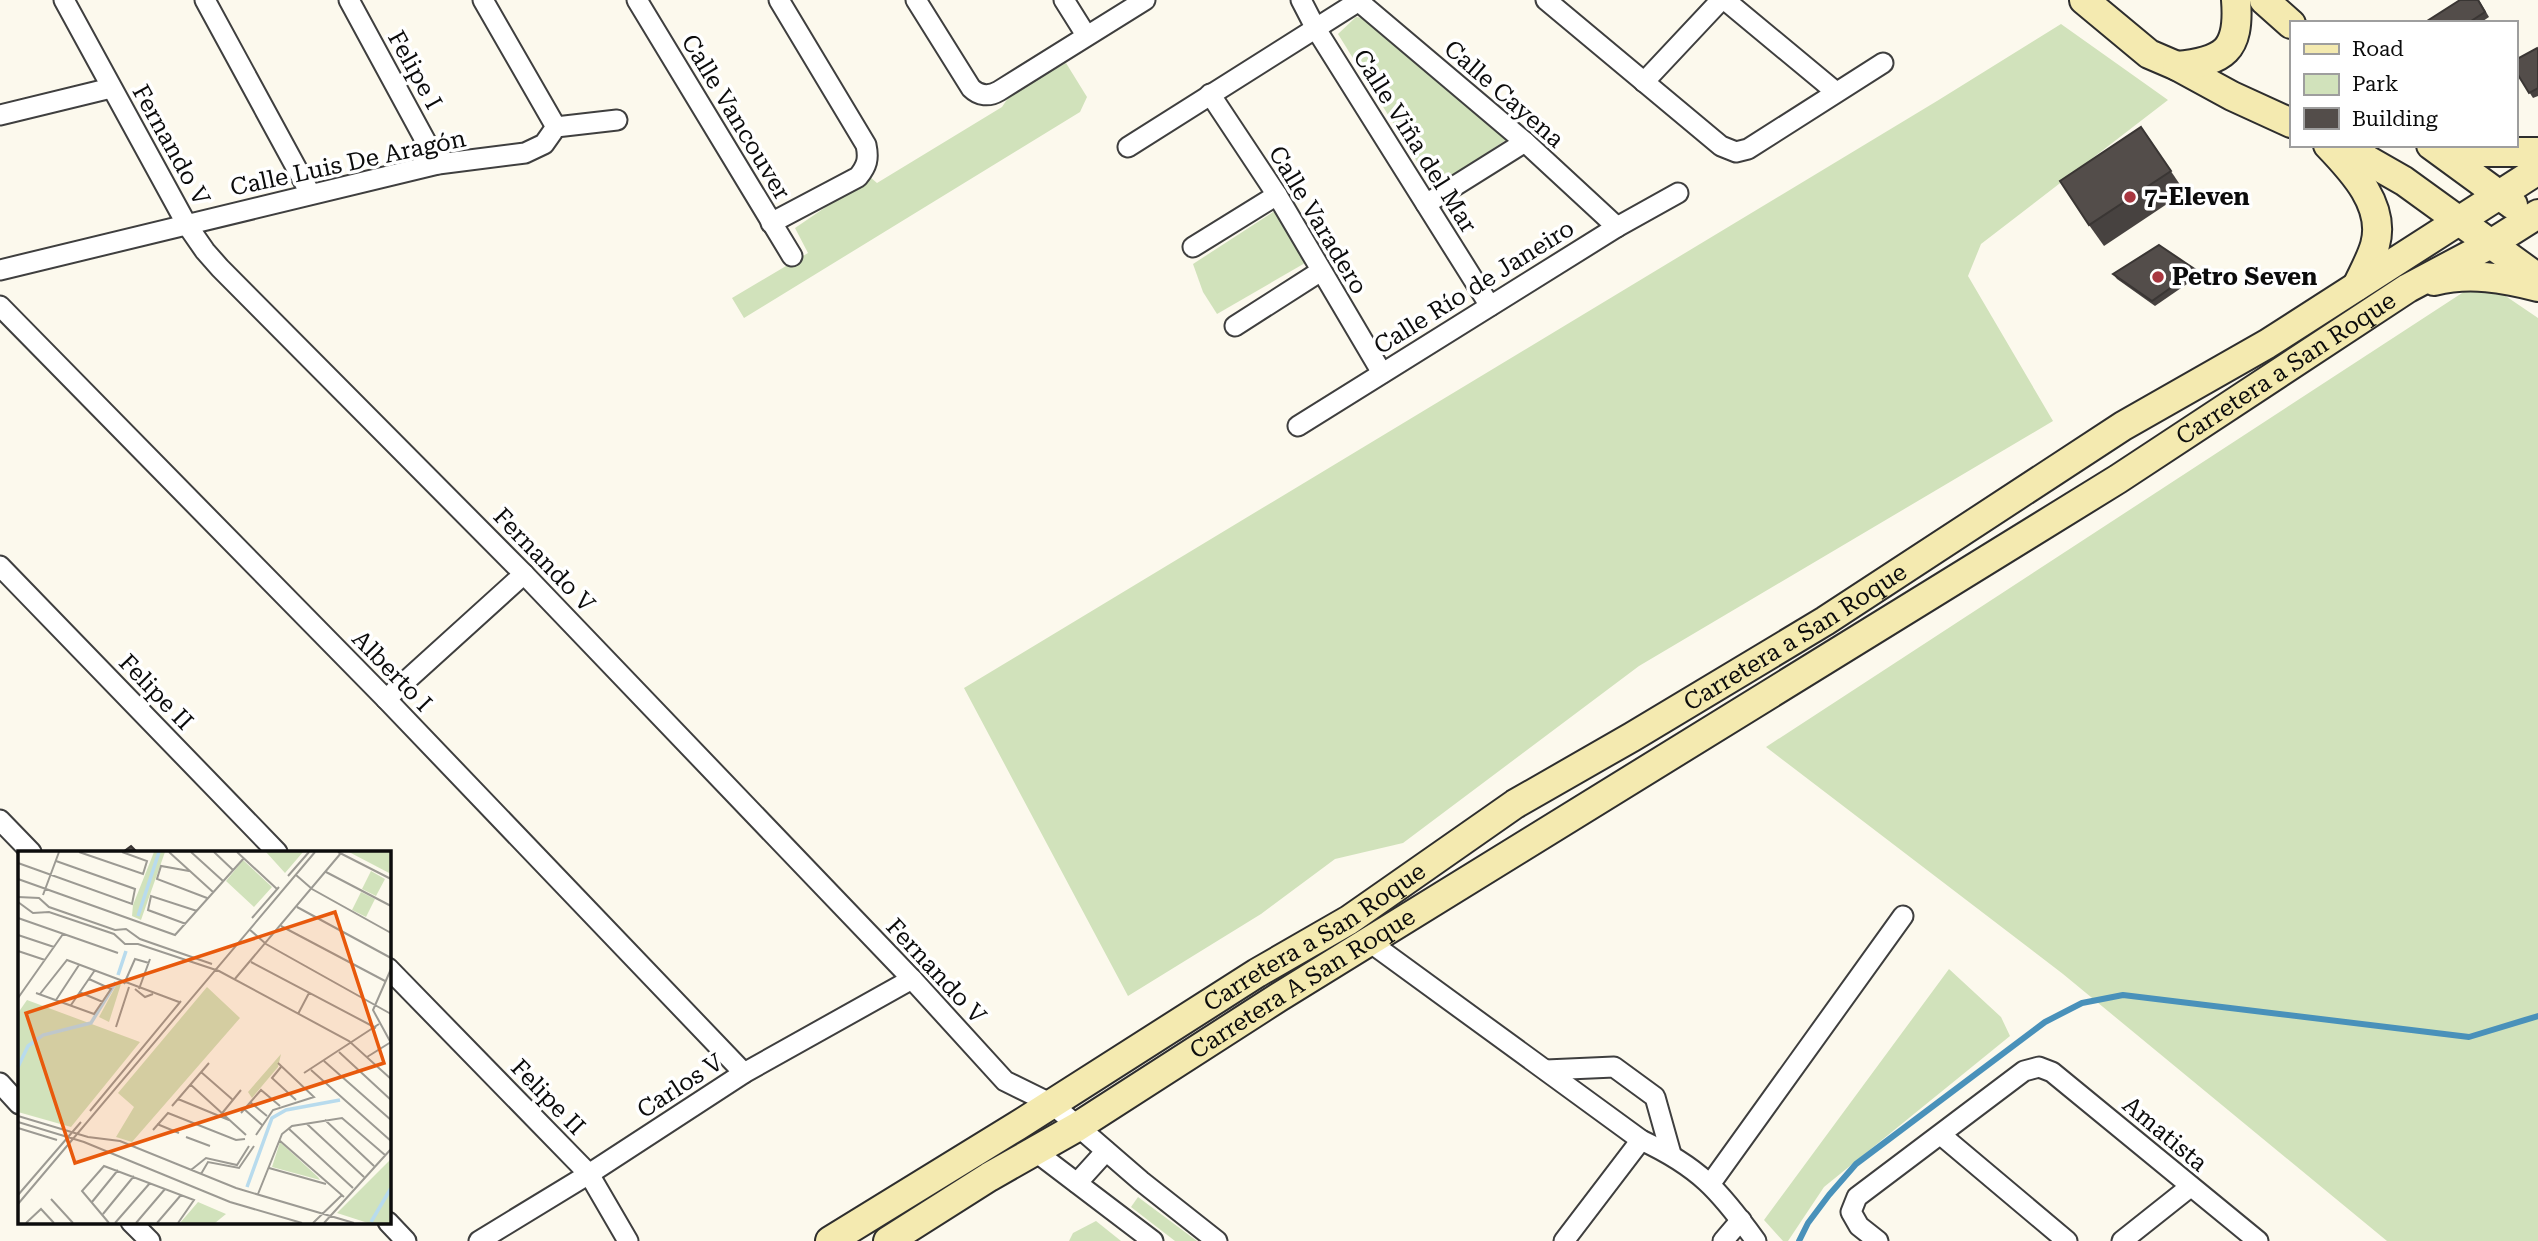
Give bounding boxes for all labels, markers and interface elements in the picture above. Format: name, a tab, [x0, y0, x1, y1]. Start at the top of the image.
legend	[2290, 21, 2517, 147]
street label: Felipe I	[382, 26, 448, 114]
street label: Calle Vancouver	[676, 29, 796, 205]
street label: Calle Cayena	[1438, 34, 1570, 154]
text: Road	[2352, 37, 2404, 61]
street label: Calle Viña del Mar	[1347, 44, 1483, 238]
text: Park	[2352, 72, 2398, 96]
street label: Fernando V	[126, 80, 216, 210]
text: Building	[2352, 107, 2438, 131]
street label: Calle Luis De Aragón	[228, 124, 468, 202]
street label: Calle Varadero	[1263, 141, 1373, 299]
place label: 7-Eleven	[2144, 183, 2250, 211]
marker: 7-Eleven	[2122, 189, 2138, 205]
street label: Calle Río de Janeiro	[1369, 214, 1579, 360]
place label: Petro Seven	[2172, 263, 2317, 291]
marker: Petro Seven	[2150, 269, 2166, 285]
street label: Carretera a San Roque	[2171, 286, 2401, 451]
street label: Fernando V	[488, 502, 601, 618]
street label: Carretera a San Roque	[1679, 558, 1912, 717]
street label: Alberto I	[347, 625, 437, 717]
street label: Felipe II	[113, 648, 199, 736]
inset map	[18, 851, 390, 1224]
street label: Carretera a San Roque	[1198, 857, 1431, 1017]
street label: Carretera A San Roque	[1185, 902, 1420, 1065]
street label: Fernando V	[880, 913, 992, 1029]
street label: Carlos V	[632, 1048, 728, 1124]
street label: Felipe II	[505, 1053, 591, 1141]
street label: Amatista	[2117, 1091, 2213, 1177]

